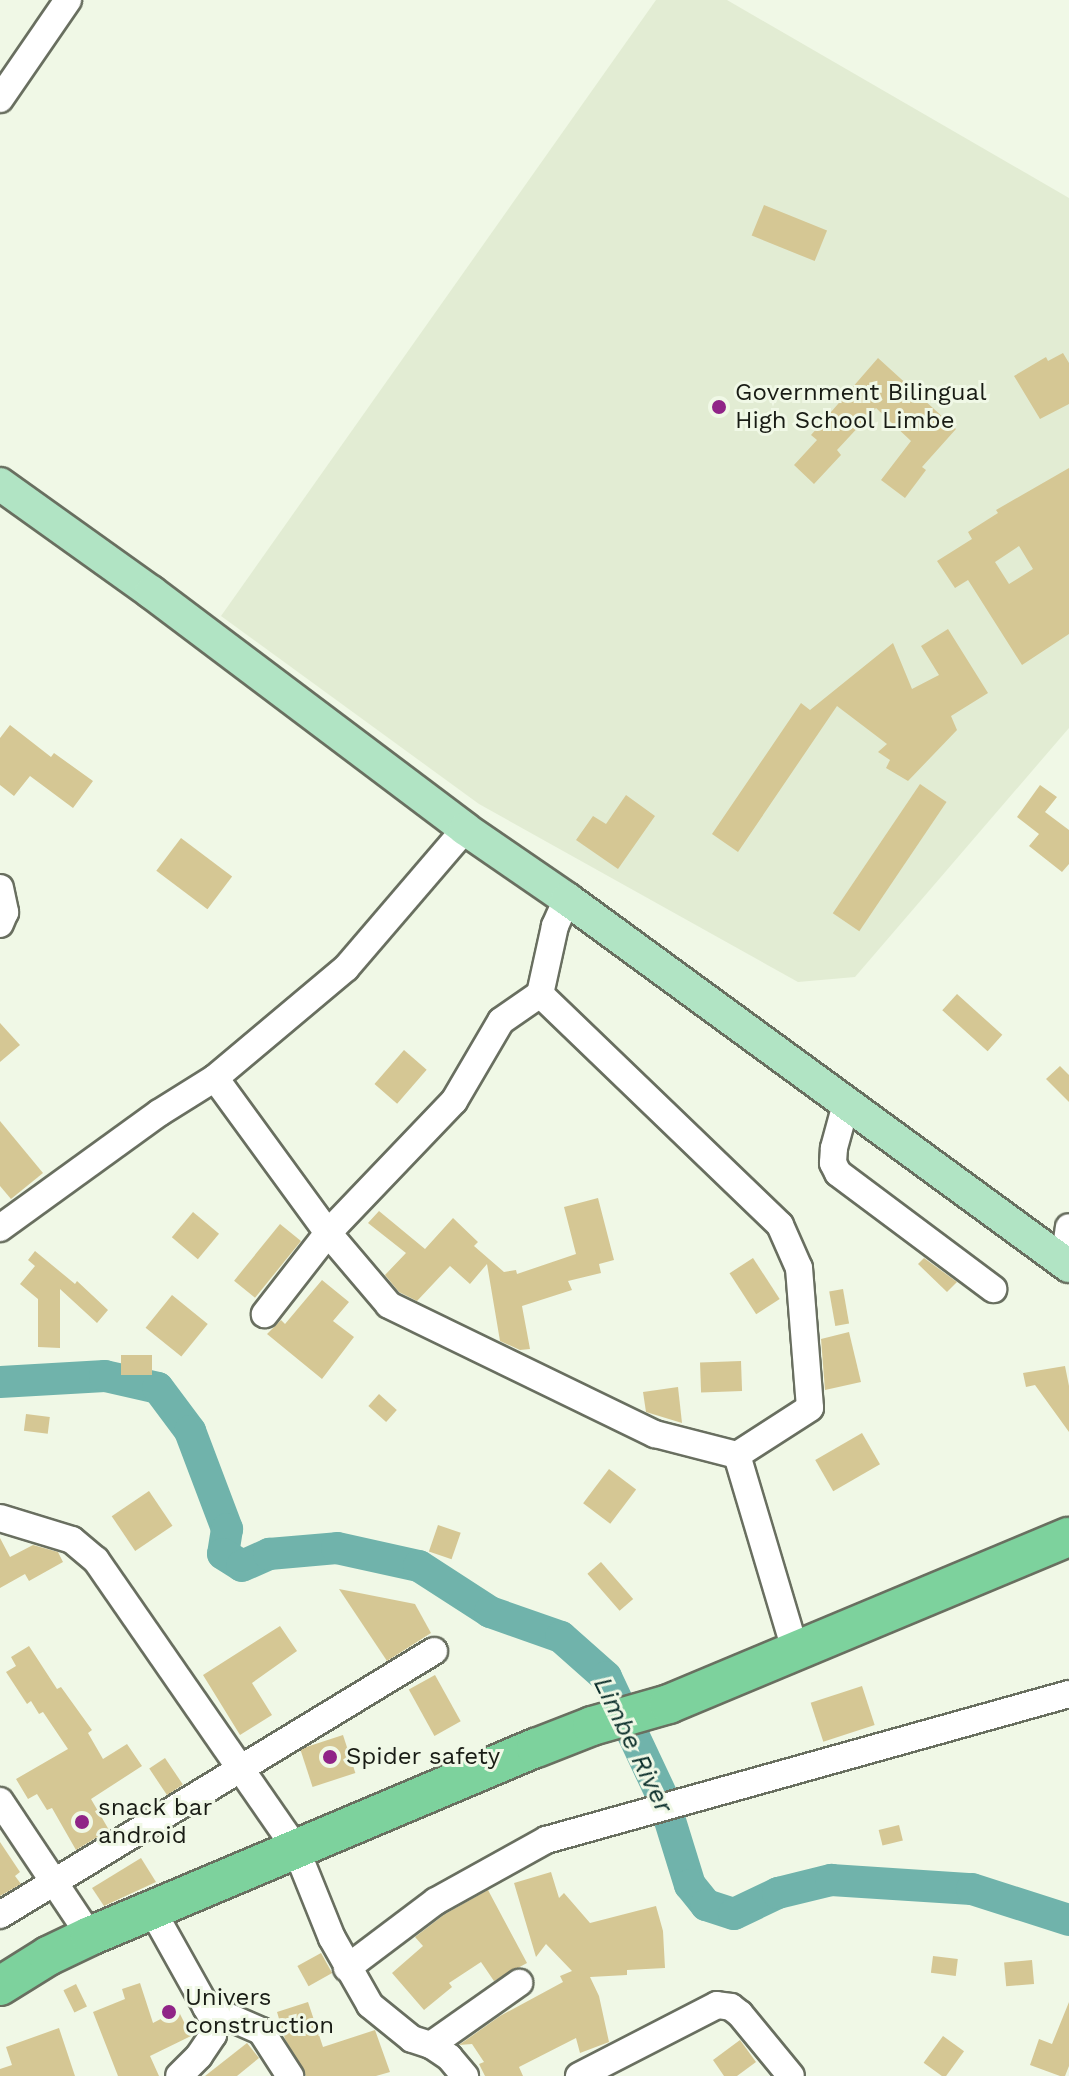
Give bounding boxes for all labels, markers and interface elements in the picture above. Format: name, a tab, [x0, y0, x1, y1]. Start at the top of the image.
place label: Government Bilingual High School Limbe	[735, 379, 987, 435]
marker: Government Bilingual High School Limbe	[710, 398, 728, 416]
water label: Limbe River	[587, 1672, 679, 1818]
place label: Spider safety	[346, 1743, 501, 1771]
marker: Spider safety	[321, 1748, 339, 1766]
place label: snack bar android	[98, 1794, 213, 1850]
marker: snack bar android	[73, 1813, 91, 1831]
place label: Univers construction	[185, 1984, 334, 2040]
marker: Univers construction	[160, 2003, 178, 2021]

